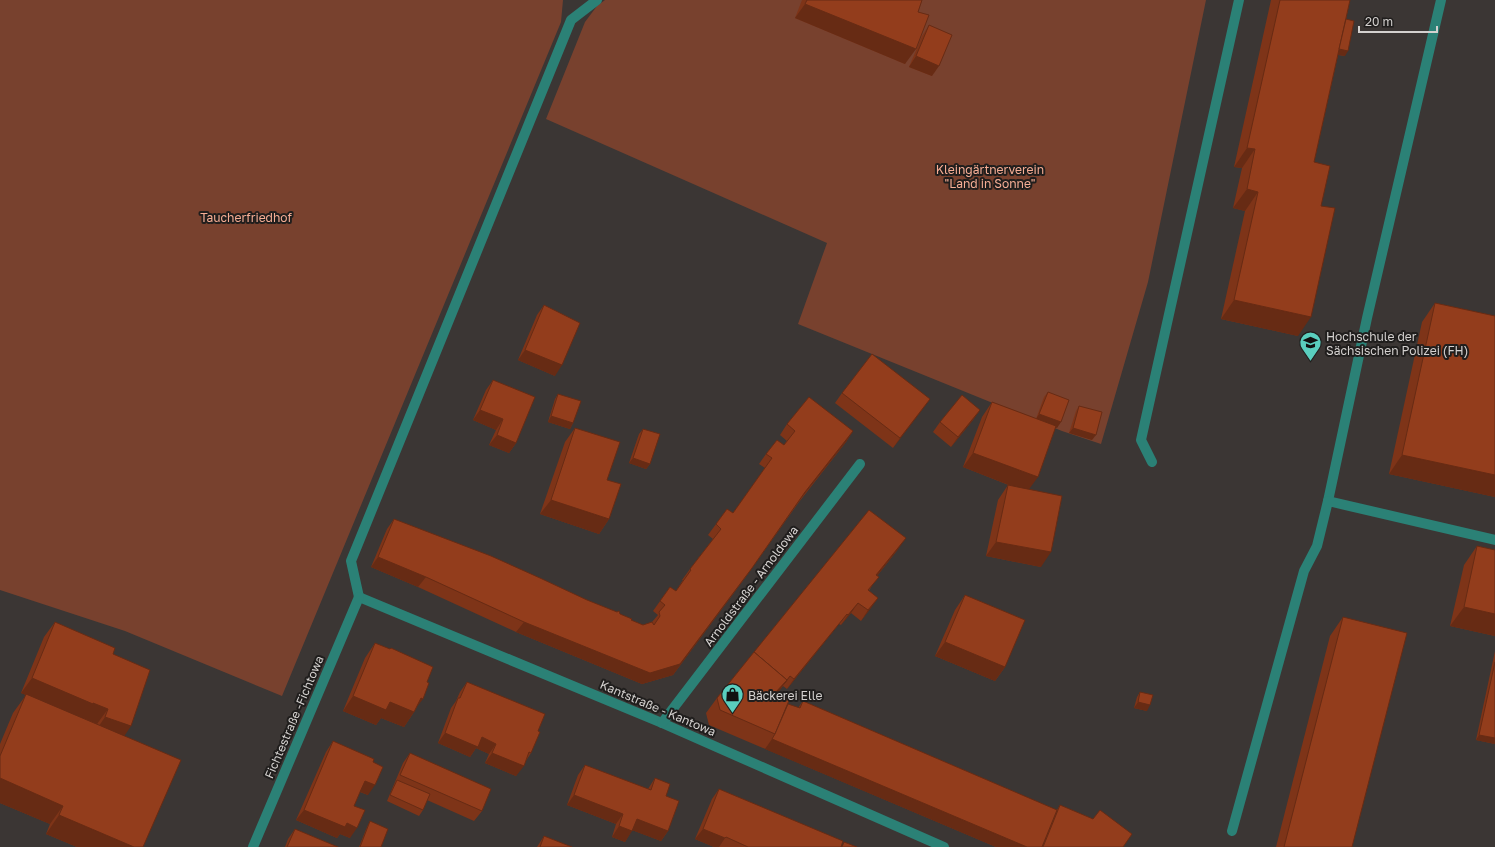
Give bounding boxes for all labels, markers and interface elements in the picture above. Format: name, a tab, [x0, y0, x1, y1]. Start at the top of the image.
scale bar	[1359, 8, 1437, 34]
text: 20 m	[1365, 14, 1393, 29]
park label: Kleingärtnerverein "Land in Sonne"	[936, 162, 1044, 191]
park label: Taucherfriedhof	[200, 210, 292, 225]
place label: Hochschule der Sächsischen Polizei (FH)	[1326, 329, 1468, 358]
school or university icon: Hochschule der Sächsischen Polizei (FH)	[1297, 330, 1323, 363]
street label: Arnoldstraße - Arnoldowa	[701, 523, 801, 649]
street label: Fichtestraße -Fichtowa	[261, 653, 327, 781]
street label: Kantstraße - Kantowa	[598, 677, 718, 739]
shop icon: Bäckerei Elle	[720, 682, 746, 715]
place label: Bäckerei Elle	[748, 688, 822, 703]

